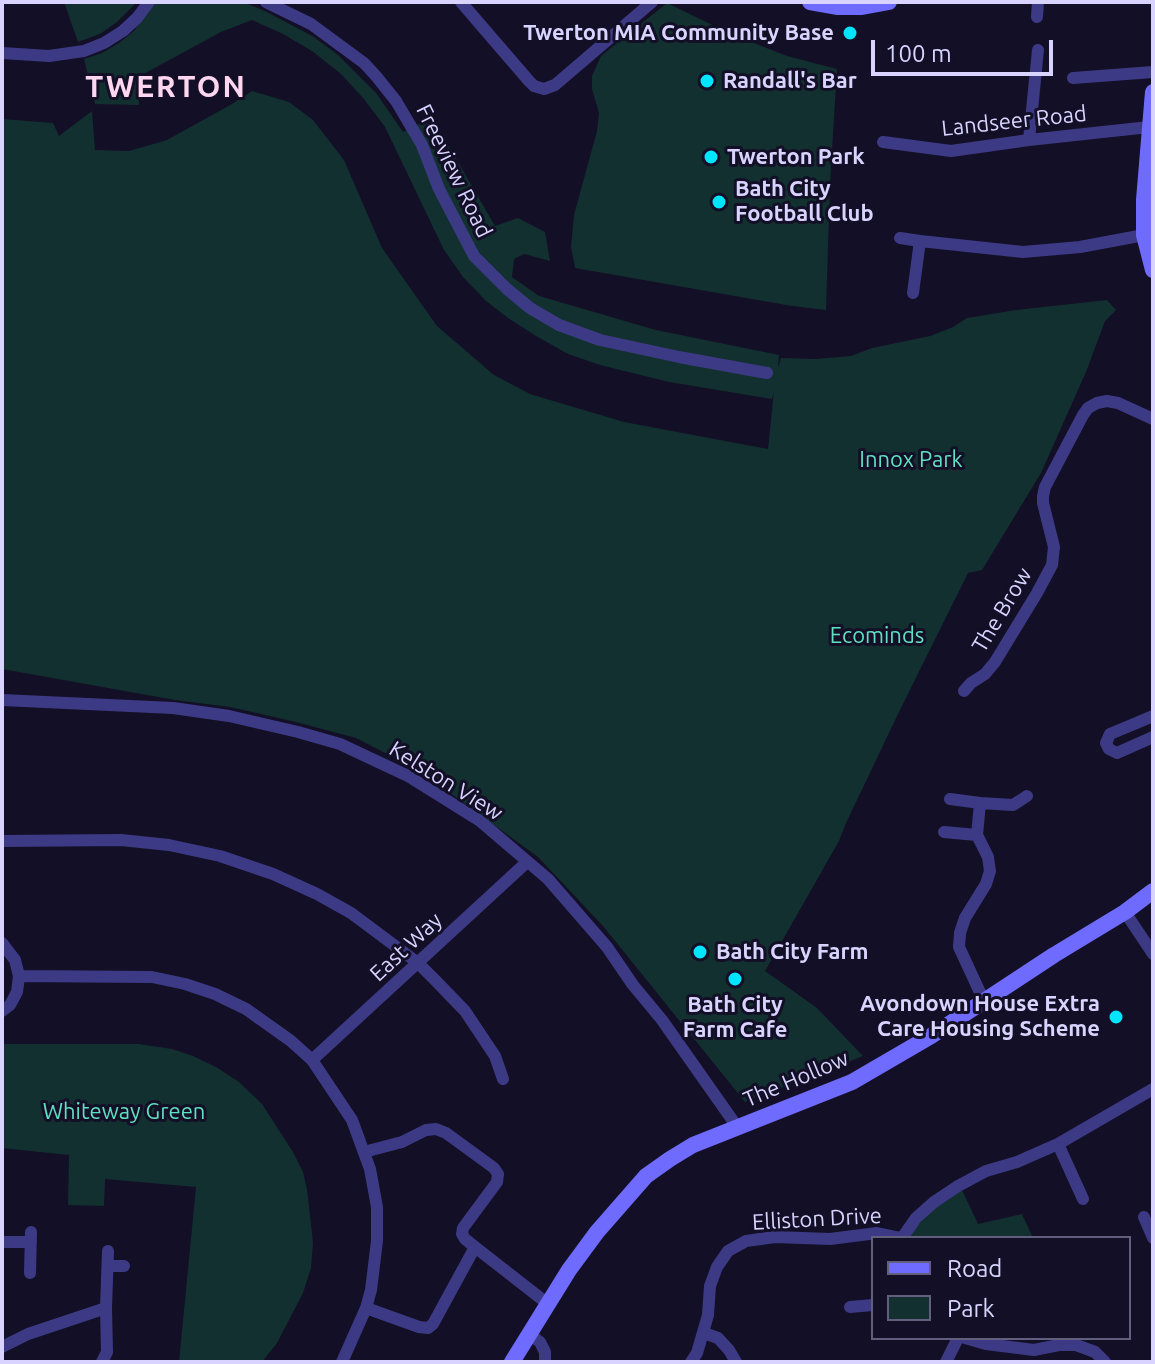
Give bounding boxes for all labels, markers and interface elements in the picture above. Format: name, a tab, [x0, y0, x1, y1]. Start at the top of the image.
place label: Twerton MIA Community Base	[523, 20, 834, 46]
marker: Twerton MIA Community Base	[841, 24, 859, 42]
scale bar	[875, 24, 1057, 74]
text: 100 m	[885, 40, 952, 67]
place label: Randall's Bar	[723, 68, 857, 94]
district label: TWERTON	[85, 69, 247, 105]
marker: Randall's Bar	[698, 72, 716, 90]
street label: Freeview Road	[410, 100, 498, 242]
street label: Landseer Road	[940, 100, 1088, 142]
place label: Twerton Park	[727, 144, 865, 170]
marker: Twerton Park	[702, 148, 720, 166]
place label: Bath City Football Club	[735, 176, 874, 228]
marker: Bath City Football Club	[710, 193, 728, 211]
park label: Innox Park	[859, 447, 963, 473]
street label: The Brow	[966, 563, 1038, 657]
park label: Ecominds	[830, 623, 924, 649]
street label: Kelston View	[384, 736, 508, 826]
street label: East Way	[365, 907, 447, 987]
place label: Bath City Farm	[716, 939, 869, 965]
marker: Bath City Farm	[691, 943, 709, 961]
marker: Bath City Farm Cafe	[726, 970, 744, 988]
place label: Avondown House Extra Care Housing Scheme	[860, 991, 1100, 1042]
place label: Bath City Farm Cafe	[683, 992, 787, 1044]
marker: Avondown House Extra Care Housing Scheme	[1107, 1008, 1125, 1026]
street label: The Hollow	[739, 1045, 853, 1113]
park label: Whiteway Green	[43, 1099, 205, 1125]
street label: Elliston Drive	[751, 1202, 883, 1236]
legend	[871, 1236, 1131, 1340]
text: Road	[947, 1255, 1002, 1282]
text: Park	[947, 1295, 995, 1322]

